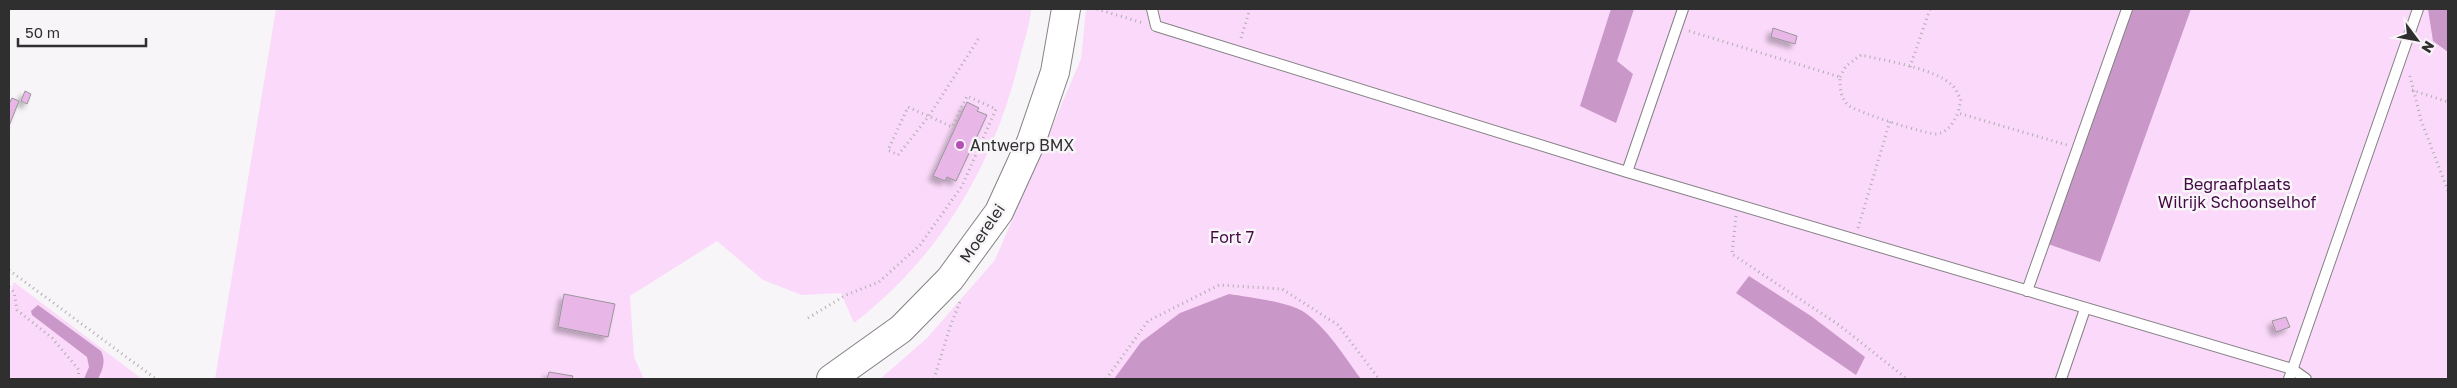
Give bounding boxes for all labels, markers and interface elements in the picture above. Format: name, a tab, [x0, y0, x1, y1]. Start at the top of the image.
scale bar	[18, 15, 145, 47]
north arrow	[2392, 15, 2442, 65]
text: 50 m	[25, 23, 60, 41]
text: N	[2418, 38, 2438, 56]
place label: Antwerp BMX	[970, 135, 1075, 155]
marker: Antwerp BMX	[954, 139, 966, 151]
park label: Begraafplaats Wilrijk Schoonselhof	[2158, 174, 2316, 212]
street label: Moerelei	[955, 200, 1009, 266]
park label: Fort 7	[1210, 227, 1254, 247]

